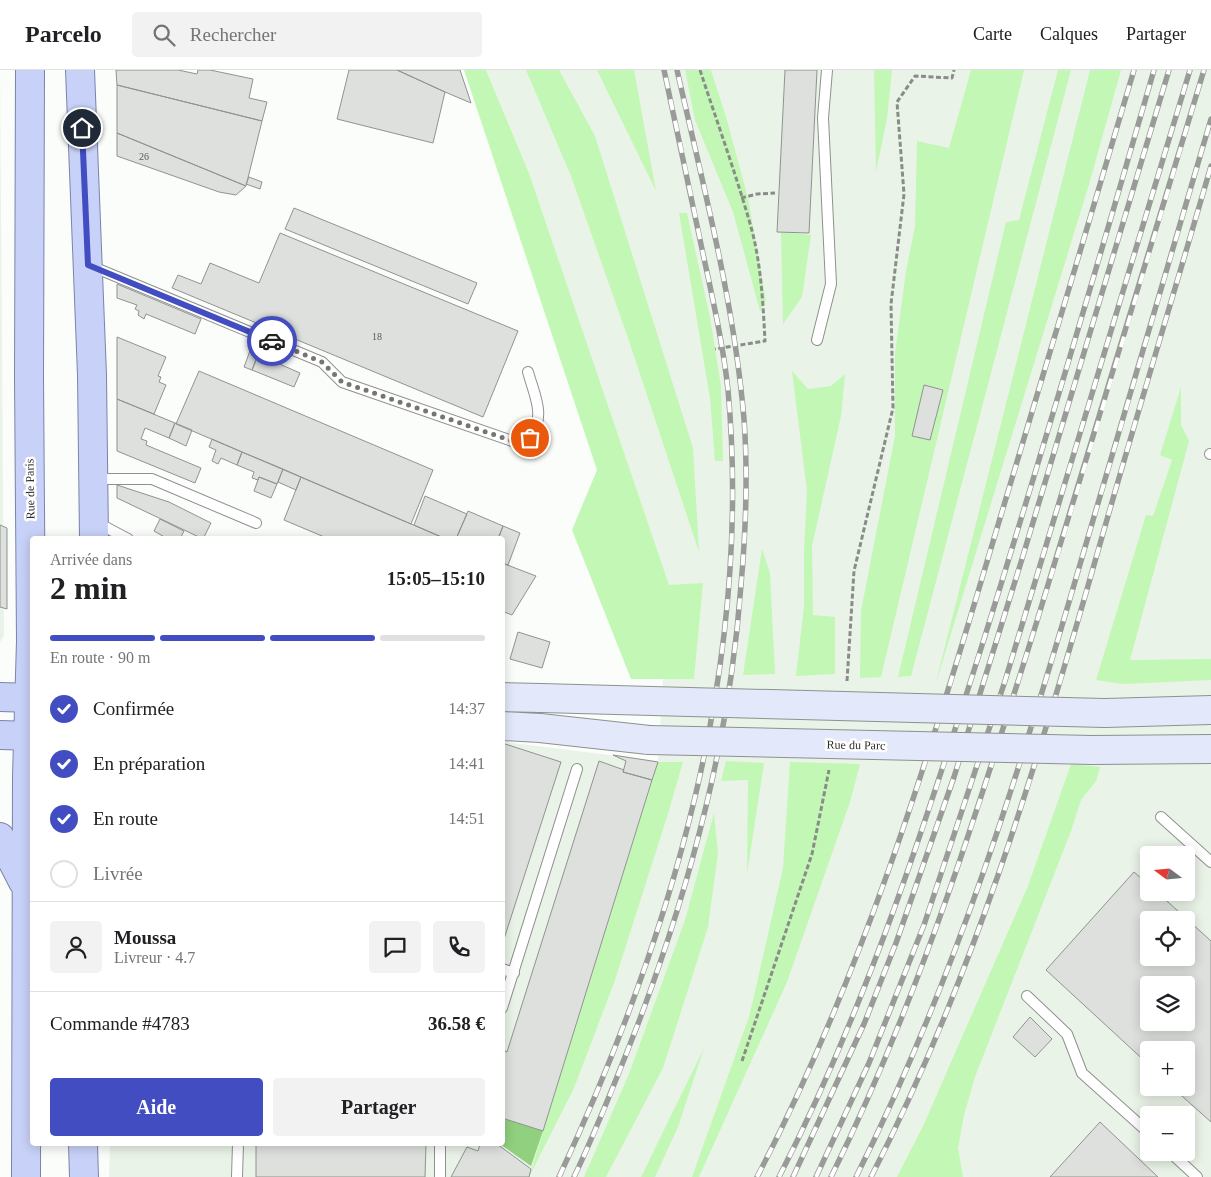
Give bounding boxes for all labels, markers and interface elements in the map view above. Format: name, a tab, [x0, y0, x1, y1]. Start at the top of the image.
search box	[132, 12, 482, 57]
text: Parcelo	[25, 21, 102, 47]
icon: search	[150, 21, 178, 49]
text: Rechercher	[190, 24, 276, 45]
text: Carte	[973, 24, 1012, 44]
text: Calques	[1040, 24, 1098, 44]
text: Partager	[1126, 24, 1186, 44]
pin	[61, 107, 103, 149]
icon: home	[68, 114, 96, 142]
house number: 26	[139, 151, 149, 162]
courier	[247, 316, 297, 366]
icon: car	[258, 327, 286, 355]
house number: 18	[372, 331, 382, 342]
pin	[509, 417, 551, 459]
icon: bag	[516, 424, 544, 452]
street label: Rue de Paris	[22, 458, 38, 519]
text: Arrivée dans	[50, 551, 132, 568]
text: 15:05–15:10	[387, 568, 485, 589]
text: 2 min	[50, 570, 127, 606]
text: En route · 90 m	[50, 649, 150, 666]
icon: check	[50, 695, 78, 723]
text: Confirmée	[93, 698, 174, 719]
text: 14:37	[449, 700, 485, 717]
street label: Rue du Parc	[827, 737, 885, 753]
icon: check	[50, 750, 78, 778]
text: En préparation	[93, 753, 205, 774]
text: 14:41	[449, 755, 485, 772]
icon: check	[50, 805, 78, 833]
text: En route	[93, 808, 158, 829]
text: 14:51	[449, 810, 485, 827]
north arrow	[1140, 846, 1195, 901]
map controls	[1140, 846, 1195, 1161]
text: Livrée	[93, 863, 143, 884]
button: locate	[1140, 911, 1195, 966]
button: person	[50, 921, 102, 973]
button: chat	[369, 921, 421, 973]
button: phone	[433, 921, 485, 973]
text: Moussa	[114, 927, 176, 948]
text: Livreur · 4.7	[114, 949, 195, 966]
button: layers	[1140, 976, 1195, 1031]
text: Commande #4783	[50, 1013, 190, 1034]
text: 36.58 €	[428, 1013, 485, 1034]
button: +	[1140, 1041, 1195, 1096]
button: Aide	[50, 1078, 263, 1136]
button: Partager	[273, 1078, 485, 1136]
button: −	[1140, 1106, 1195, 1161]

